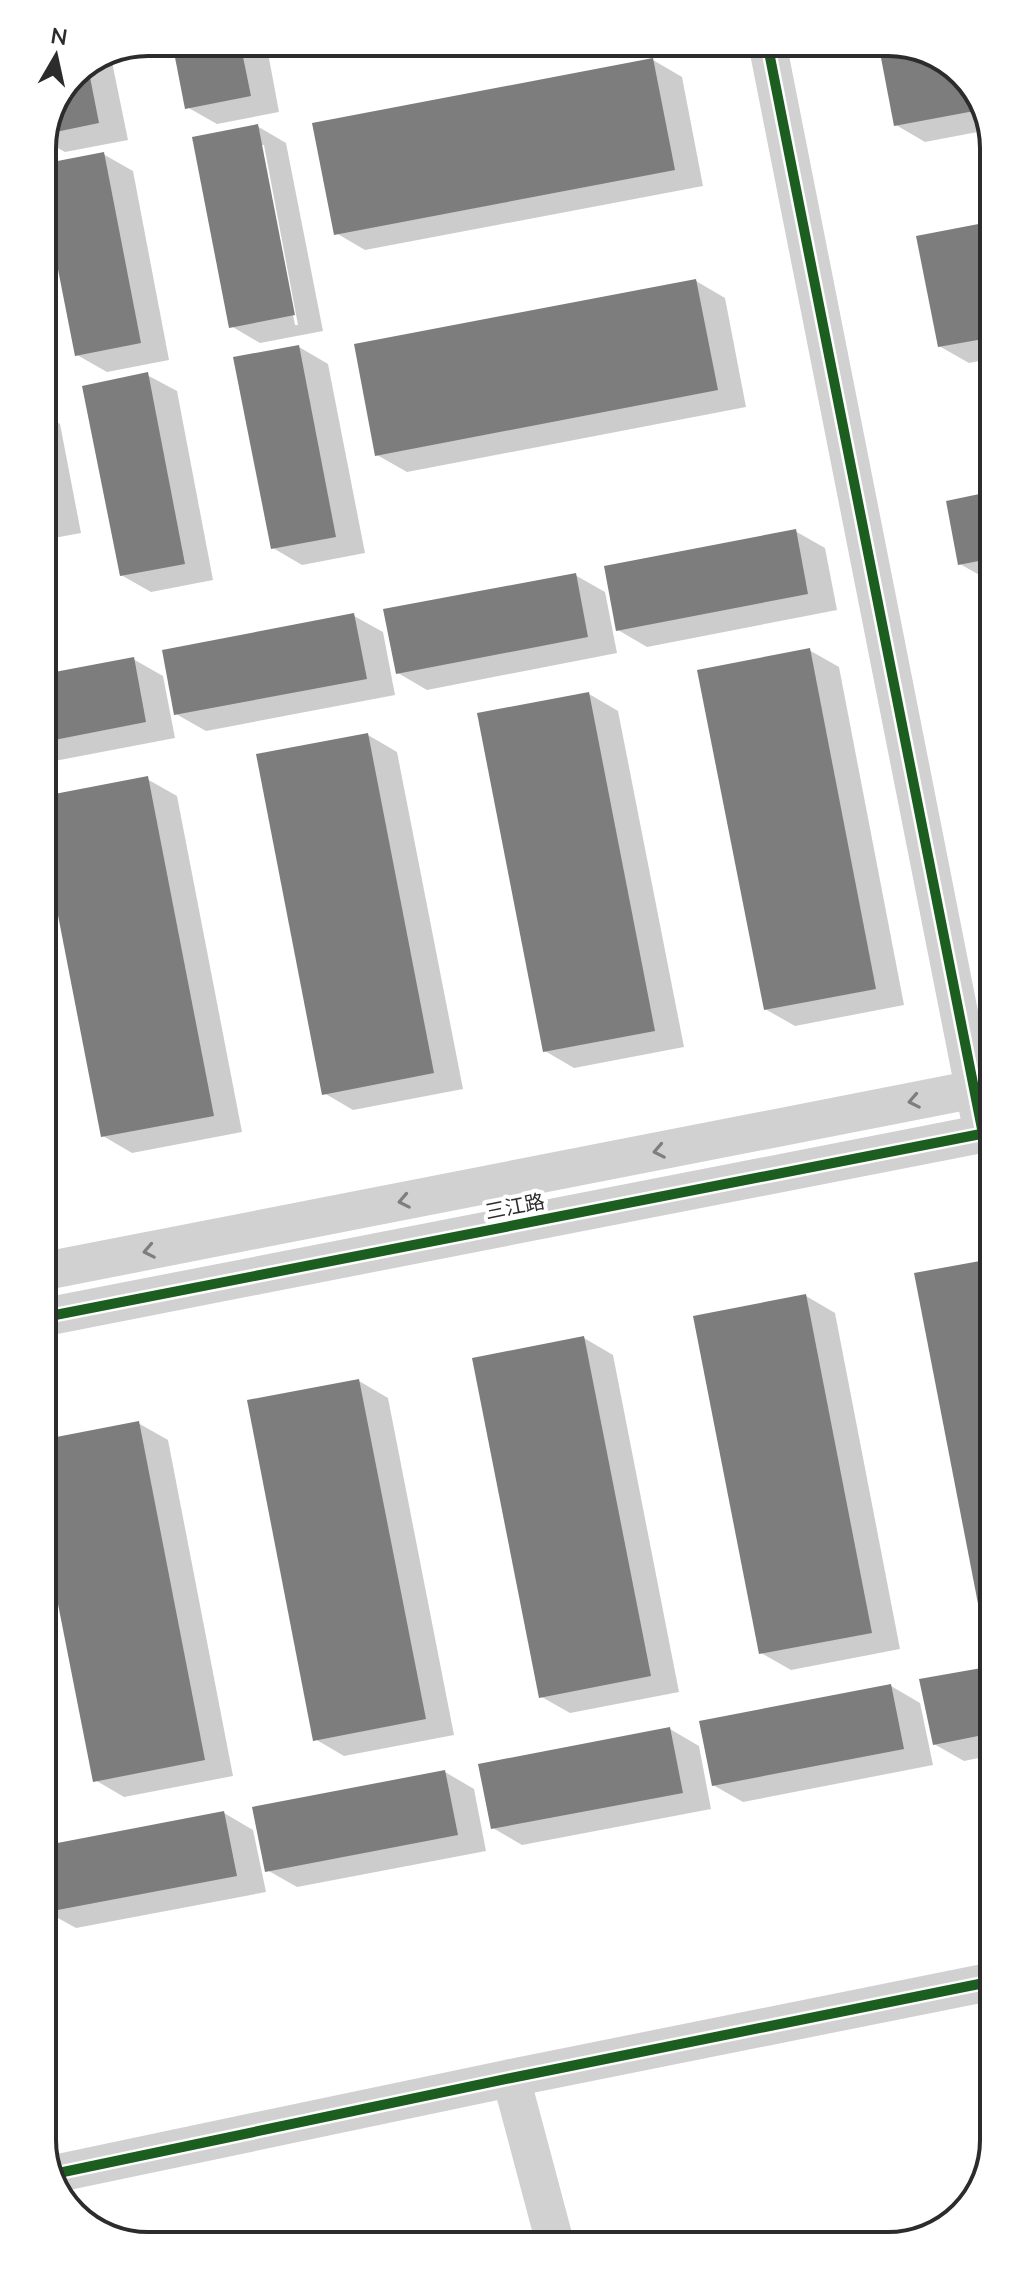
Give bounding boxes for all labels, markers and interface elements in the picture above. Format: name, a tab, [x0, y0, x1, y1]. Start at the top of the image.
north arrow	[16, 16, 96, 96]
text: N	[48, 21, 69, 53]
one-way arrow	[908, 1092, 922, 1109]
one-way arrow	[653, 1142, 667, 1159]
street label: 三江路	[483, 1188, 547, 1226]
one-way arrow	[398, 1192, 411, 1209]
one-way arrow	[143, 1242, 156, 1259]

